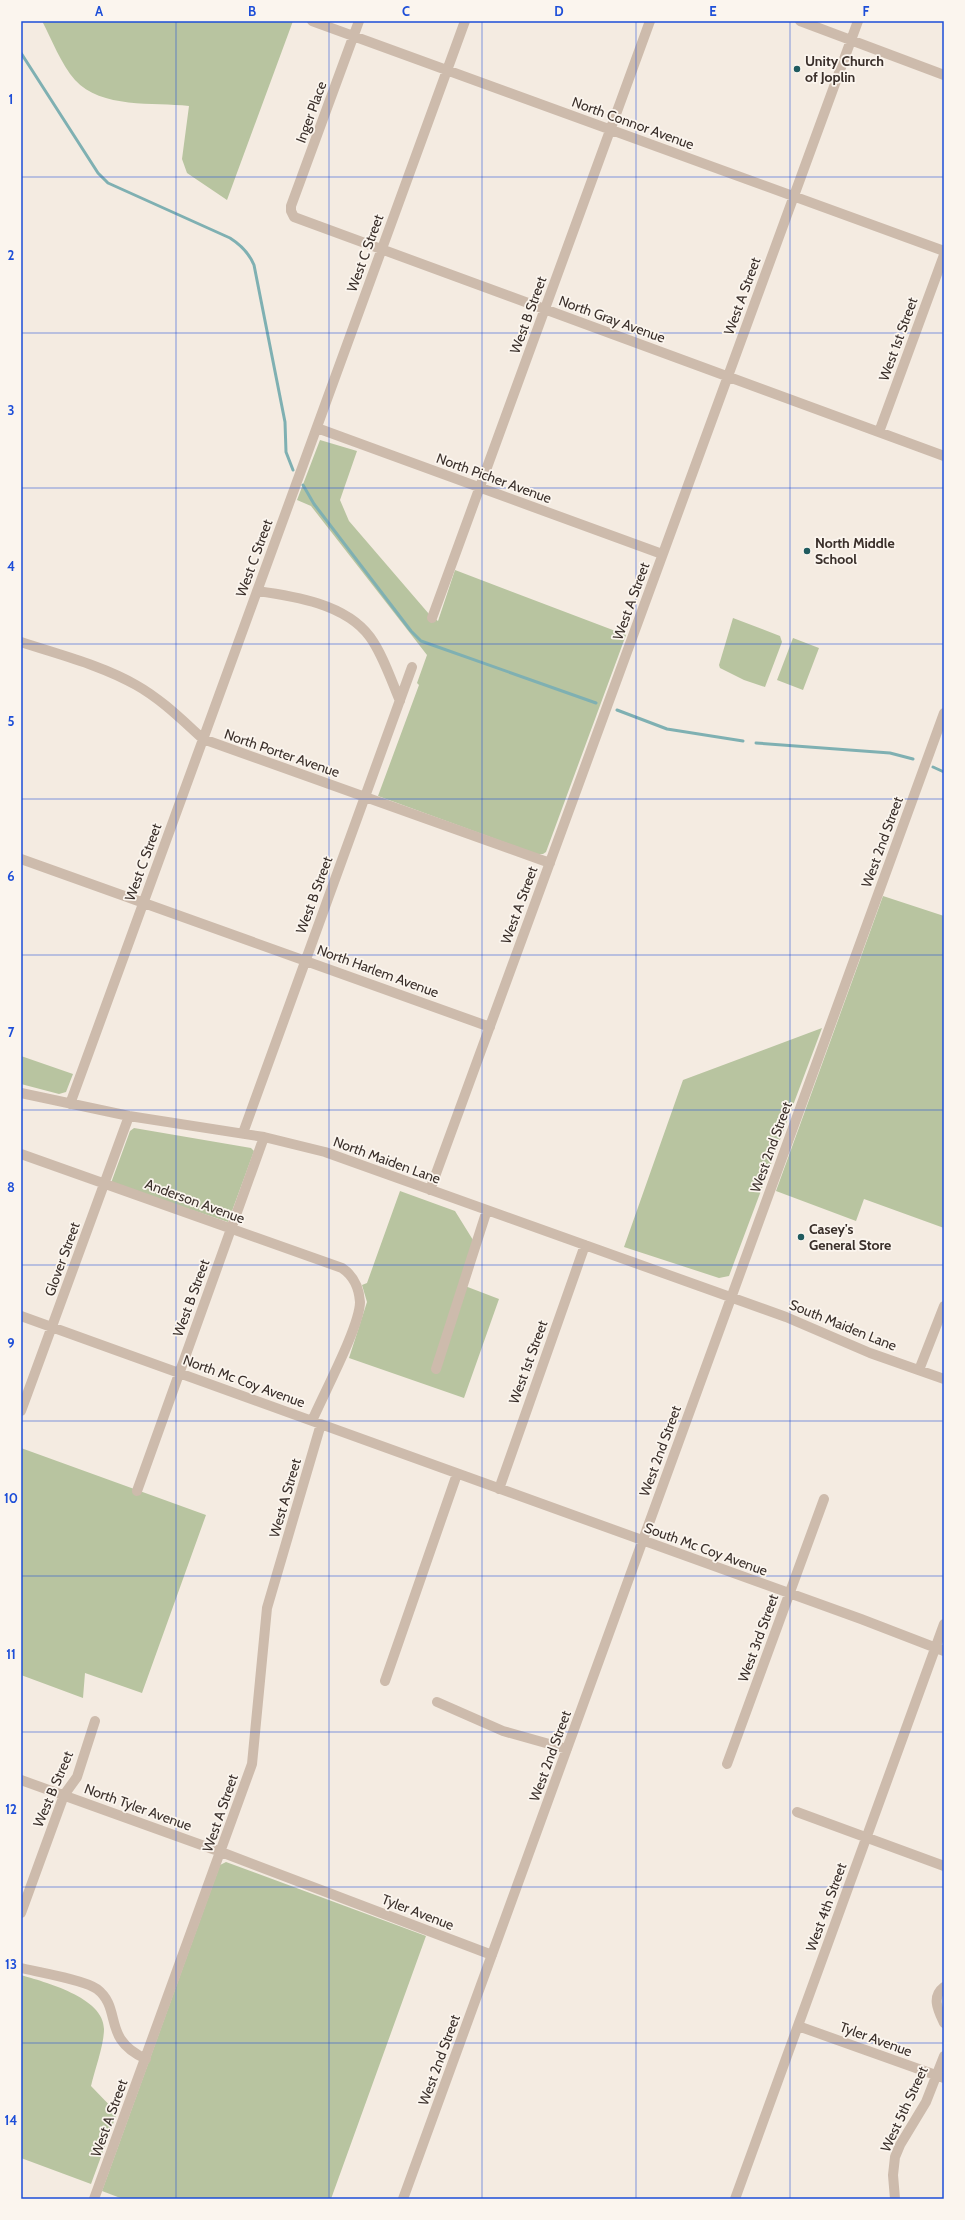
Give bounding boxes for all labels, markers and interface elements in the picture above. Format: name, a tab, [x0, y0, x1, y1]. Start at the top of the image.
text: A	[95, 3, 104, 19]
text: B	[248, 3, 256, 19]
text: C	[402, 3, 410, 19]
text: D	[554, 3, 564, 19]
text: E	[709, 3, 717, 19]
text: F	[863, 3, 870, 19]
place label: Unity Church of Joplin	[805, 52, 884, 86]
marker: Unity Church of Joplin	[792, 64, 802, 74]
street label: Inger Place	[292, 79, 330, 145]
text: 1	[9, 91, 13, 107]
street label: North Connor Avenue	[569, 93, 697, 153]
street label: West C Street	[343, 211, 387, 294]
text: 2	[8, 247, 15, 263]
street label: West A Street	[720, 254, 764, 337]
street label: West B Street	[506, 274, 550, 356]
street label: North Gray Avenue	[556, 291, 668, 347]
street label: West 1st Street	[875, 294, 922, 383]
text: 3	[7, 402, 15, 418]
street label: North Picher Avenue	[434, 449, 554, 507]
street label: West C Street	[232, 516, 276, 599]
place label: North Middle School	[815, 534, 895, 568]
marker: North Middle School	[802, 546, 812, 556]
text: 4	[7, 558, 15, 574]
street label: West A Street	[609, 559, 653, 642]
text: 5	[8, 713, 15, 729]
street label: North Porter Avenue	[222, 725, 342, 781]
street label: West 2nd Street	[857, 794, 907, 890]
street label: West C Street	[121, 820, 165, 903]
street label: West B Street	[292, 854, 336, 936]
street label: West A Street	[497, 863, 541, 946]
text: 6	[7, 868, 15, 884]
street label: North Harlem Avenue	[315, 941, 441, 1001]
text: 7	[8, 1024, 15, 1040]
street label: West 2nd Street	[746, 1099, 796, 1195]
street label: North Maiden Lane	[331, 1132, 443, 1188]
street label: Anderson Avenue	[143, 1175, 247, 1227]
text: 8	[7, 1179, 15, 1195]
street label: Glover Street	[40, 1219, 84, 1299]
place label: Casey's General Store	[809, 1220, 891, 1254]
marker: Casey's General Store	[796, 1232, 806, 1242]
street label: West B Street	[169, 1257, 213, 1339]
street label: South Maiden Lane	[787, 1295, 899, 1355]
street label: West 1st Street	[505, 1317, 552, 1406]
text: 9	[7, 1335, 15, 1351]
street label: North Mc Coy Avenue	[181, 1351, 307, 1411]
street label: West 2nd Street	[635, 1403, 685, 1499]
street label: West A Street	[265, 1456, 305, 1540]
text: 10	[4, 1490, 18, 1506]
street label: South Mc Coy Avenue	[642, 1518, 770, 1580]
street label: West 3rd Street	[734, 1591, 782, 1684]
text: 11	[6, 1646, 16, 1662]
street label: West 2nd Street	[525, 1708, 575, 1804]
street label: West B Street	[29, 1748, 77, 1830]
street label: West A Street	[198, 1771, 242, 1854]
street label: North Tyler Avenue	[82, 1779, 194, 1835]
text: 12	[5, 1801, 17, 1817]
street label: West 4th Street	[802, 1860, 850, 1954]
street label: Tyler Avenue	[379, 1890, 457, 1934]
text: 13	[5, 1956, 17, 1972]
street label: West 2nd Street	[414, 2012, 464, 2108]
street label: Tyler Avenue	[837, 2018, 915, 2060]
street label: West 5th Street	[876, 2063, 932, 2155]
street label: West A Street	[87, 2076, 131, 2159]
text: 14	[5, 2112, 17, 2128]

